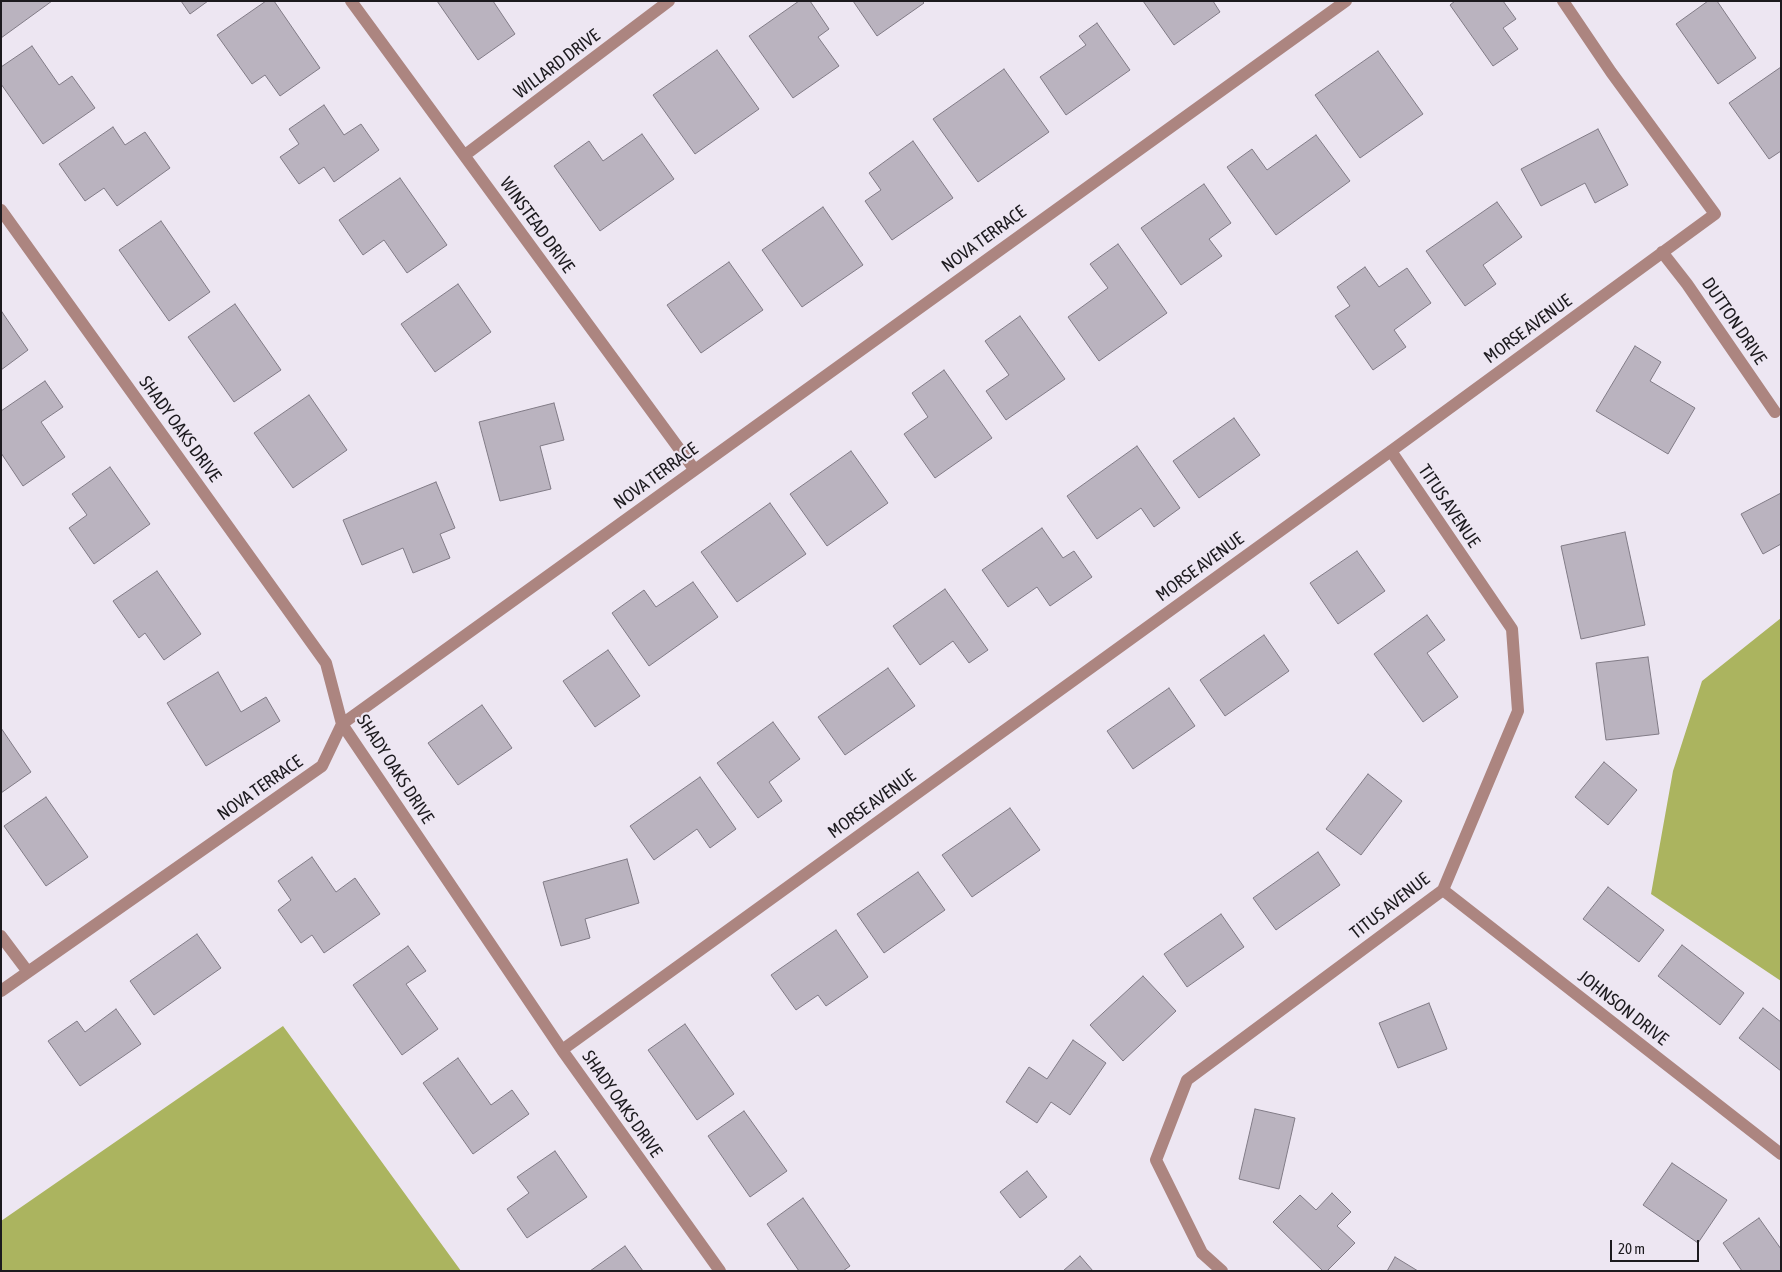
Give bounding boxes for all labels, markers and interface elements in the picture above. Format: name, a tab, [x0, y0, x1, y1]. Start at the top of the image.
street label: WILLARD DRIVE	[510, 25, 604, 103]
street label: WINSTEAD DRIVE	[495, 173, 579, 277]
street label: NOVA TERRACE	[938, 201, 1030, 277]
street label: DUTTON DRIVE	[1697, 274, 1771, 368]
street label: MORSE AVENUE	[1480, 290, 1576, 368]
street label: SHADY OAKS DRIVE	[134, 372, 226, 486]
street label: NOVA TERRACE	[610, 438, 702, 514]
street label: TITUS AVENUE	[1414, 461, 1484, 551]
street label: MORSE AVENUE	[1152, 528, 1248, 606]
street label: SHADY OAKS DRIVE	[352, 711, 438, 827]
street label: NOVA TERRACE	[213, 751, 307, 825]
street label: MORSE AVENUE	[824, 765, 920, 843]
street label: TITUS AVENUE	[1346, 868, 1434, 944]
street label: JOHNSON DRIVE	[1574, 966, 1672, 1050]
street label: SHADY OAKS DRIVE	[577, 1047, 667, 1161]
scale bar	[1612, 1230, 1701, 1262]
text: 20 m	[1618, 1240, 1645, 1257]

